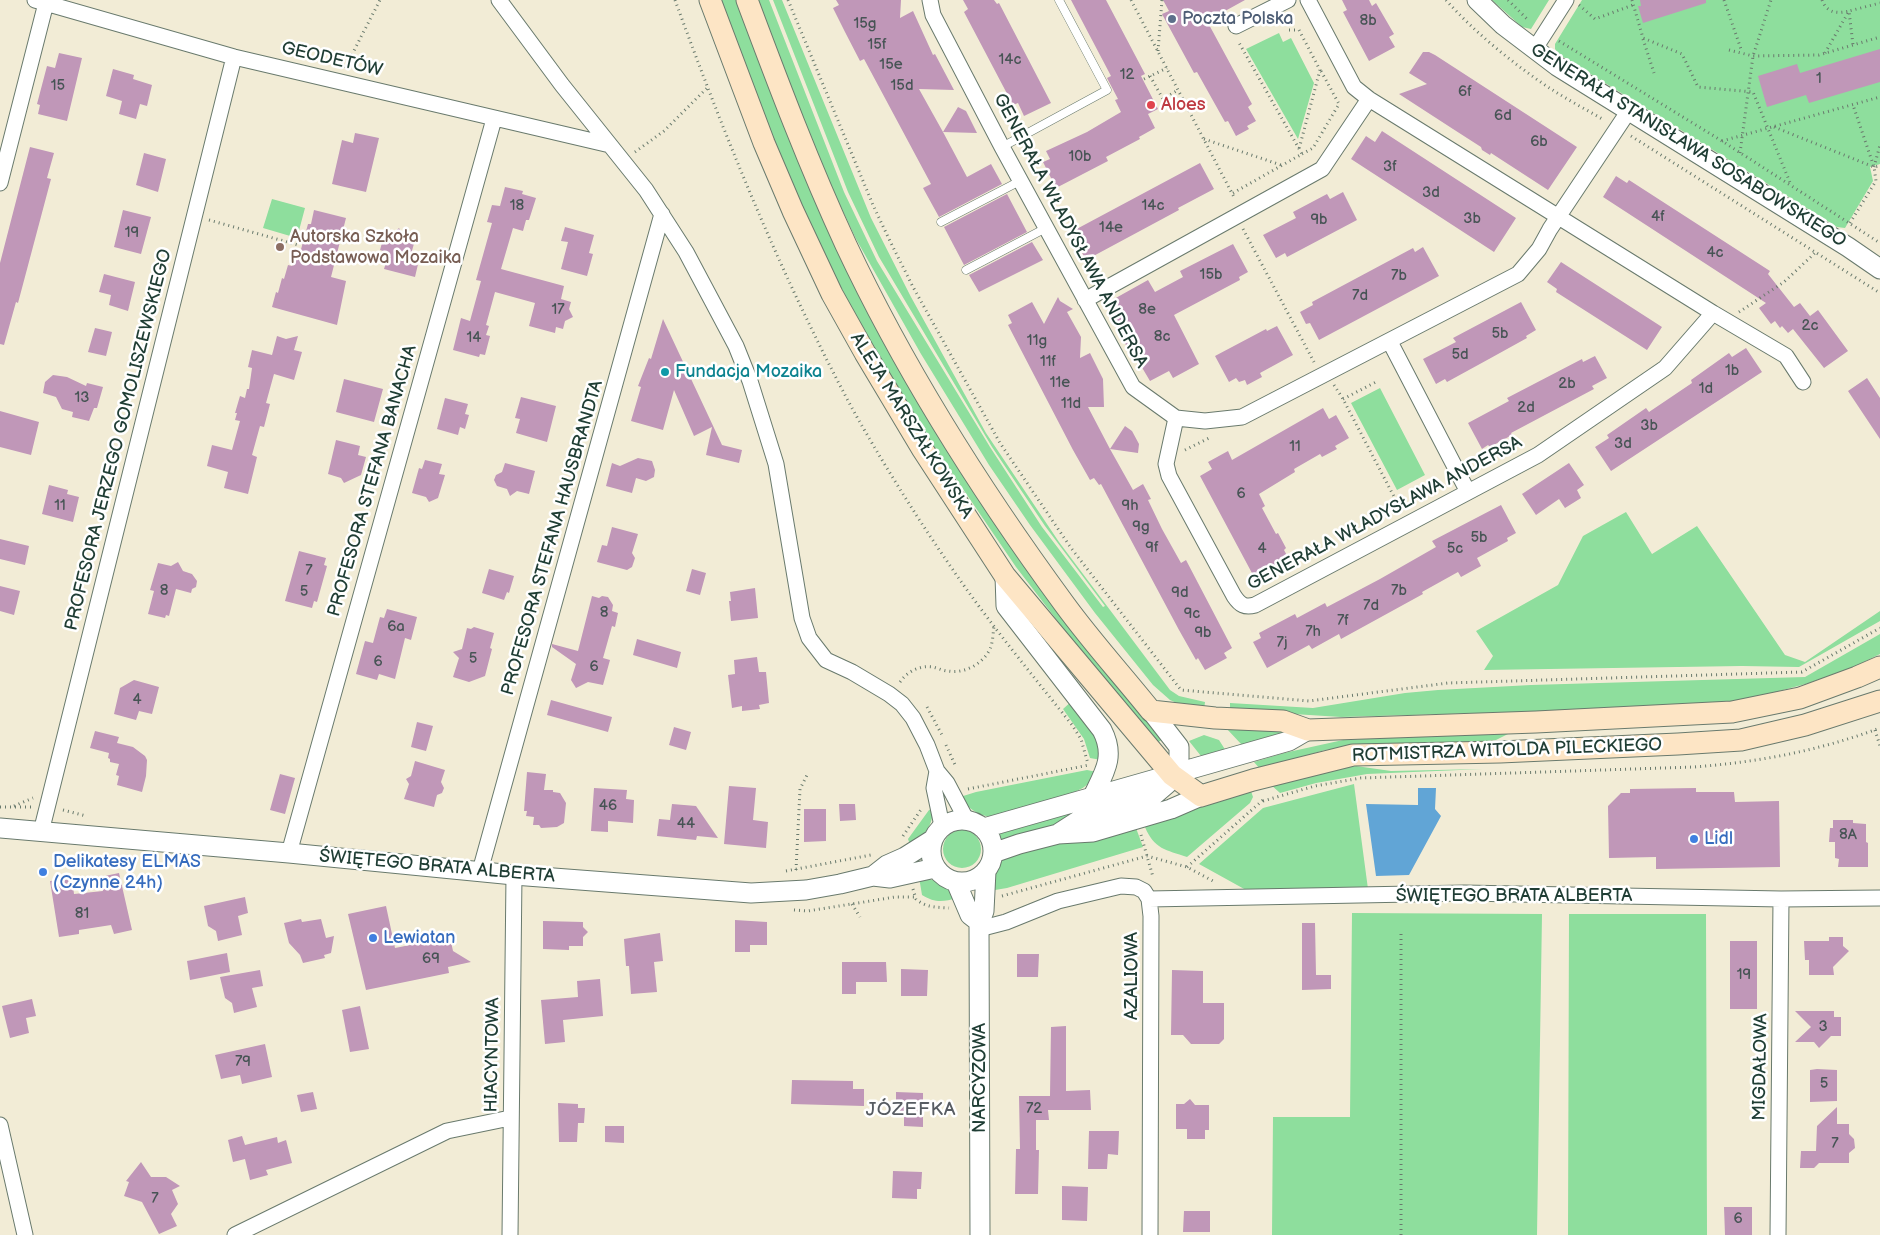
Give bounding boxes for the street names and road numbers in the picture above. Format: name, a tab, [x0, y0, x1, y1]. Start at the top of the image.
street label: GEODETÓW	[279, 38, 385, 82]
street label: GENERAŁA STANISŁAWA SOSABOWSKIEGO	[1526, 39, 1850, 253]
street label: GENERAŁA WŁADYSŁAWA ANDERSA	[988, 90, 1152, 372]
street label: PROFESORA JERZEGO GOMOLISZEWSKIEGO	[61, 247, 177, 633]
street label: ALEJA MARSZAŁKOWSKA	[845, 329, 977, 523]
street label: PROFESORA STEFANA BANACHA	[324, 343, 422, 619]
street label: PROFESORA STEFANA HAUSBRANDTA	[498, 378, 608, 698]
street label: GENERAŁA WŁADYSŁAWA ANDERSA	[1244, 432, 1526, 596]
street label: ROTMISTRZA WITOLDA PILECKIEGO	[1351, 735, 1663, 767]
street label: ŚWIĘTEGO BRATA ALBERTA	[318, 846, 556, 888]
street label: ŚWIĘTEGO BRATA ALBERTA	[1396, 885, 1632, 907]
street label: AZALIOWA	[1121, 932, 1143, 1020]
street label: HIACYNTOWA	[481, 997, 505, 1113]
street label: MIGDAŁOWA	[1749, 1013, 1773, 1121]
street label: NARCYZOWA	[969, 1023, 991, 1133]

